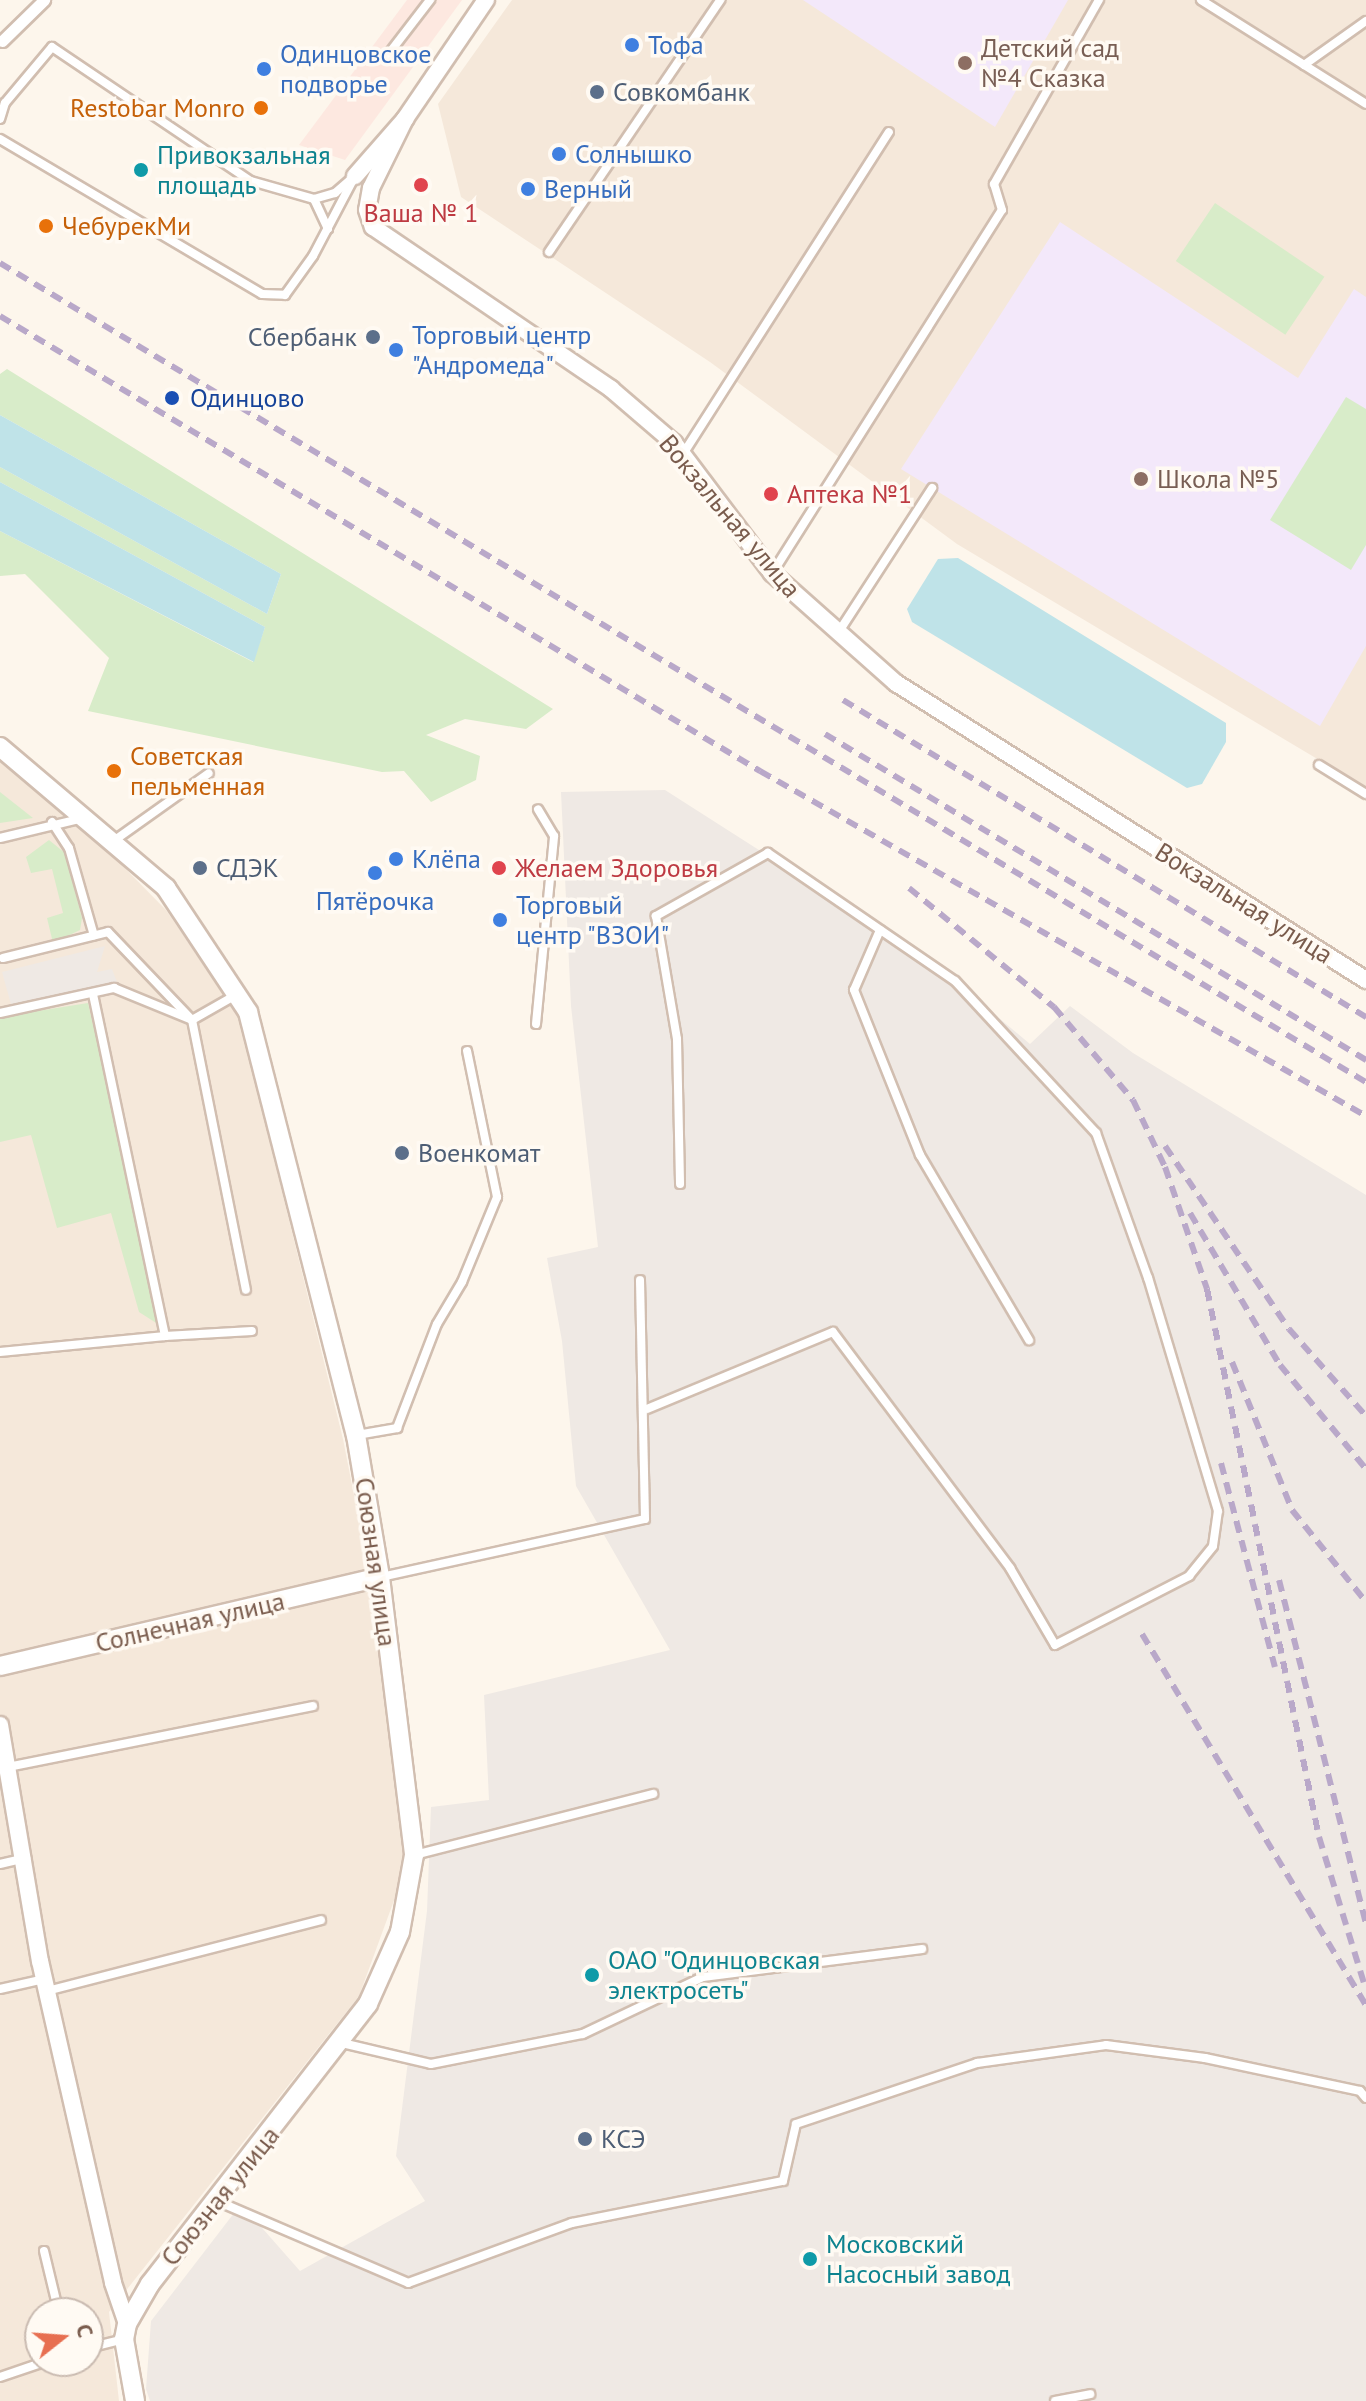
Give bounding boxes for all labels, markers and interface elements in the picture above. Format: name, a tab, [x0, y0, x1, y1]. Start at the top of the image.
place label: Тофа	[648, 29, 704, 61]
place label: Детский сад №4 Сказка	[981, 32, 1119, 94]
marker: Тофа	[623, 36, 641, 54]
place label: Одинцовское подворье	[280, 38, 431, 100]
marker: Детский сад №4 Сказка	[956, 54, 974, 72]
marker: Одинцовское подворье	[255, 60, 273, 78]
place label: Совкомбанк	[613, 76, 750, 108]
marker: Совкомбанк	[588, 83, 606, 101]
place label: Restobar Monro	[70, 92, 245, 124]
marker: Restobar Monro	[252, 99, 270, 117]
place label: Солнышко	[575, 138, 692, 170]
place label: Привокзальная площадь	[157, 139, 331, 200]
marker: Солнышко	[550, 145, 568, 163]
marker: Привокзальная площадь	[132, 161, 150, 179]
place label: Верный	[544, 173, 632, 205]
marker: Ваша № 1	[412, 176, 430, 194]
marker: Верный	[519, 180, 537, 198]
place label: Ваша № 1	[364, 197, 478, 229]
place label: ЧебурекМи	[62, 210, 191, 242]
marker: ЧебурекМи	[37, 217, 55, 235]
place label: Торговый центр "Андромеда"	[412, 319, 591, 380]
place label: Сбербанк	[248, 321, 357, 353]
marker: Сбербанк	[364, 328, 382, 346]
marker: Торговый центр "Андромеда"	[387, 341, 405, 359]
place label: Одинцово	[190, 382, 304, 414]
marker: Одинцово	[161, 387, 183, 409]
street label: Вокзальная улица	[653, 428, 807, 604]
place label: Школа №5	[1157, 463, 1279, 495]
marker: Школа №5	[1132, 470, 1150, 488]
place label: Аптека №1	[787, 478, 912, 510]
marker: Аптека №1	[762, 485, 780, 503]
place label: Советская пельменная	[130, 740, 265, 802]
marker: Советская пельменная	[105, 762, 123, 780]
street label: Вокзальная улица	[1149, 836, 1339, 970]
place label: Клёпа	[412, 843, 481, 875]
marker: Клёпа	[387, 850, 405, 868]
place label: СДЭК	[216, 852, 279, 884]
place label: Желаем Здоровья	[515, 852, 718, 884]
marker: СДЭК	[191, 859, 209, 877]
marker: Желаем Здоровья	[490, 859, 508, 877]
marker: Пятёрочка	[366, 864, 384, 882]
place label: Пятёрочка	[316, 885, 434, 917]
place label: Торговый центр "ВЗОИ"	[516, 889, 671, 950]
marker: Торговый центр "ВЗОИ"	[491, 911, 509, 929]
place label: Военкомат	[418, 1137, 540, 1169]
marker: Военкомат	[393, 1144, 411, 1162]
street label: Союзная улица	[349, 1475, 403, 1649]
street label: Солнечная улица	[92, 1585, 288, 1659]
place label: ОАО "Одинцовская электросеть"	[608, 1944, 822, 2006]
marker: ОАО "Одинцовская электросеть"	[583, 1966, 601, 1984]
street label: Союзная улица	[154, 2120, 286, 2272]
place label: КСЭ	[601, 2123, 646, 2155]
marker: КСЭ	[576, 2130, 594, 2148]
place label: Московский Насосный завод	[826, 2228, 1011, 2290]
marker: Московский Насосный завод	[801, 2250, 819, 2268]
north arrow	[24, 2297, 104, 2377]
text: С	[70, 2321, 100, 2341]

